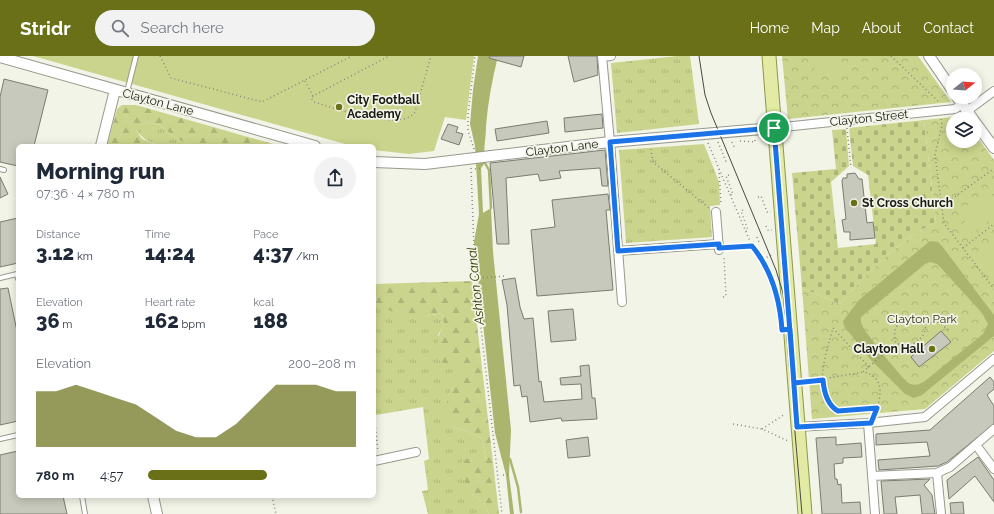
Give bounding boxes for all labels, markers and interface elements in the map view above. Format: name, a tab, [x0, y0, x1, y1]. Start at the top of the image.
search box	[95, 10, 375, 46]
text: Stridr	[20, 17, 71, 39]
icon: search	[109, 17, 131, 39]
text: Search here	[141, 19, 224, 37]
text: Home	[750, 20, 789, 36]
text: Map	[811, 20, 840, 36]
text: About	[862, 20, 901, 36]
text: Contact	[923, 20, 974, 36]
north arrow	[946, 68, 982, 104]
map controls	[946, 68, 982, 148]
street label: Clayton Lane	[121, 86, 195, 118]
place label: City Football Academy	[347, 93, 420, 121]
marker: City Football Academy	[334, 102, 344, 112]
street label: Clayton Street	[829, 107, 909, 129]
pin	[757, 111, 791, 145]
button: layers	[946, 112, 982, 148]
icon: arrive	[763, 117, 785, 139]
street label: Clayton Lane	[525, 137, 599, 159]
button: share	[314, 157, 356, 199]
text: Morning run	[36, 158, 165, 184]
text: 07:36 · 4 × 780 m	[36, 186, 135, 201]
place label: St Cross Church	[862, 196, 953, 210]
marker: St Cross Church	[849, 198, 859, 208]
text: Distance	[36, 228, 80, 241]
text: Time	[145, 228, 170, 241]
text: Pace	[253, 228, 279, 241]
text: 3.12	[36, 241, 74, 265]
text: 14:24	[145, 241, 195, 265]
text: 4:37	[253, 241, 293, 265]
water label: Ashton Canal	[464, 246, 487, 327]
text: km	[74, 250, 93, 263]
text: /km	[293, 250, 319, 263]
text: Elevation	[36, 296, 83, 309]
text: Heart rate	[145, 296, 195, 309]
text: kcal	[253, 296, 274, 309]
text: 36	[36, 309, 60, 333]
text: 162	[145, 309, 179, 333]
text: 188	[253, 309, 288, 333]
park label: Clayton Park	[887, 312, 958, 326]
text: m	[60, 318, 72, 331]
text: bpm	[179, 318, 205, 331]
place label: Clayton Hall	[853, 342, 924, 356]
marker: Clayton Hall	[927, 344, 937, 354]
text: Elevation	[36, 356, 91, 371]
text: 200–208 m	[288, 356, 356, 371]
text: 780 m	[36, 468, 74, 483]
text: 4:57	[100, 468, 124, 483]

